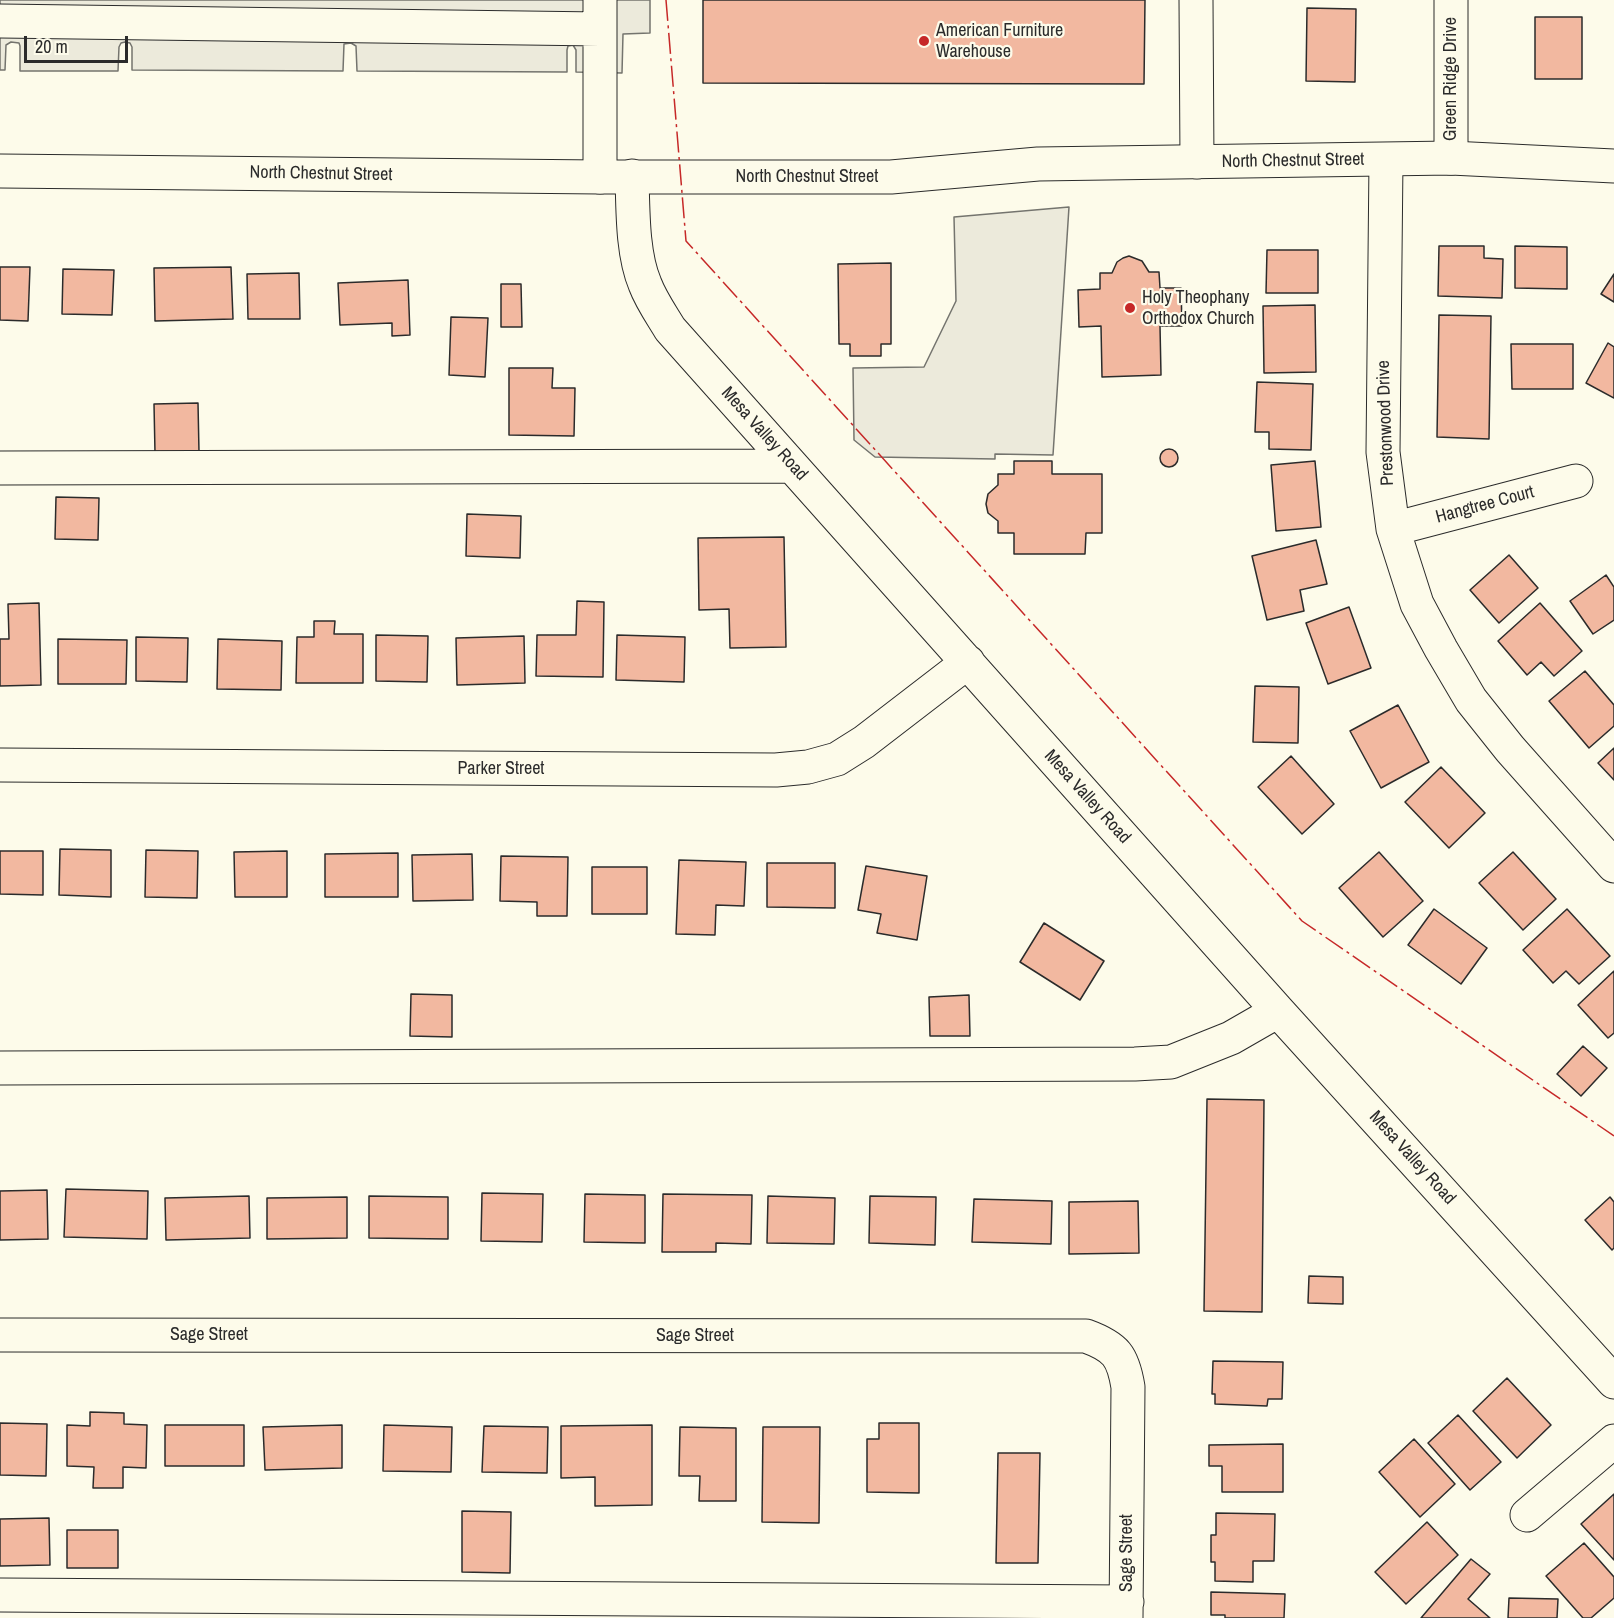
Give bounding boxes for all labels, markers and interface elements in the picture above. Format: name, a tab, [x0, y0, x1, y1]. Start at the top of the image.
street label: Green Ridge Drive	[1440, 17, 1462, 141]
place label: American Furniture Warehouse	[936, 20, 1063, 63]
scale bar	[27, 24, 130, 62]
text: 20 m	[35, 34, 68, 59]
marker: American Furniture Warehouse	[917, 34, 931, 48]
street label: North Chestnut Street	[1221, 149, 1365, 173]
street label: North Chestnut Street	[249, 162, 393, 186]
street label: North Chestnut Street	[736, 166, 878, 188]
place label: Holy Theophany Orthodox Church	[1142, 287, 1254, 330]
marker: Holy Theophany Orthodox Church	[1123, 301, 1137, 315]
street label: Prestonwood Drive	[1373, 360, 1399, 486]
street label: Mesa Valley Road	[716, 383, 812, 485]
street label: Hangtree Court	[1433, 482, 1537, 528]
street label: Mesa Valley Road	[1039, 746, 1135, 848]
street label: Parker Street	[458, 758, 544, 780]
street label: Mesa Valley Road	[1364, 1107, 1460, 1209]
street label: Sage Street	[170, 1324, 248, 1346]
street label: Sage Street	[656, 1325, 734, 1347]
street label: Sage Street	[1116, 1514, 1138, 1592]

